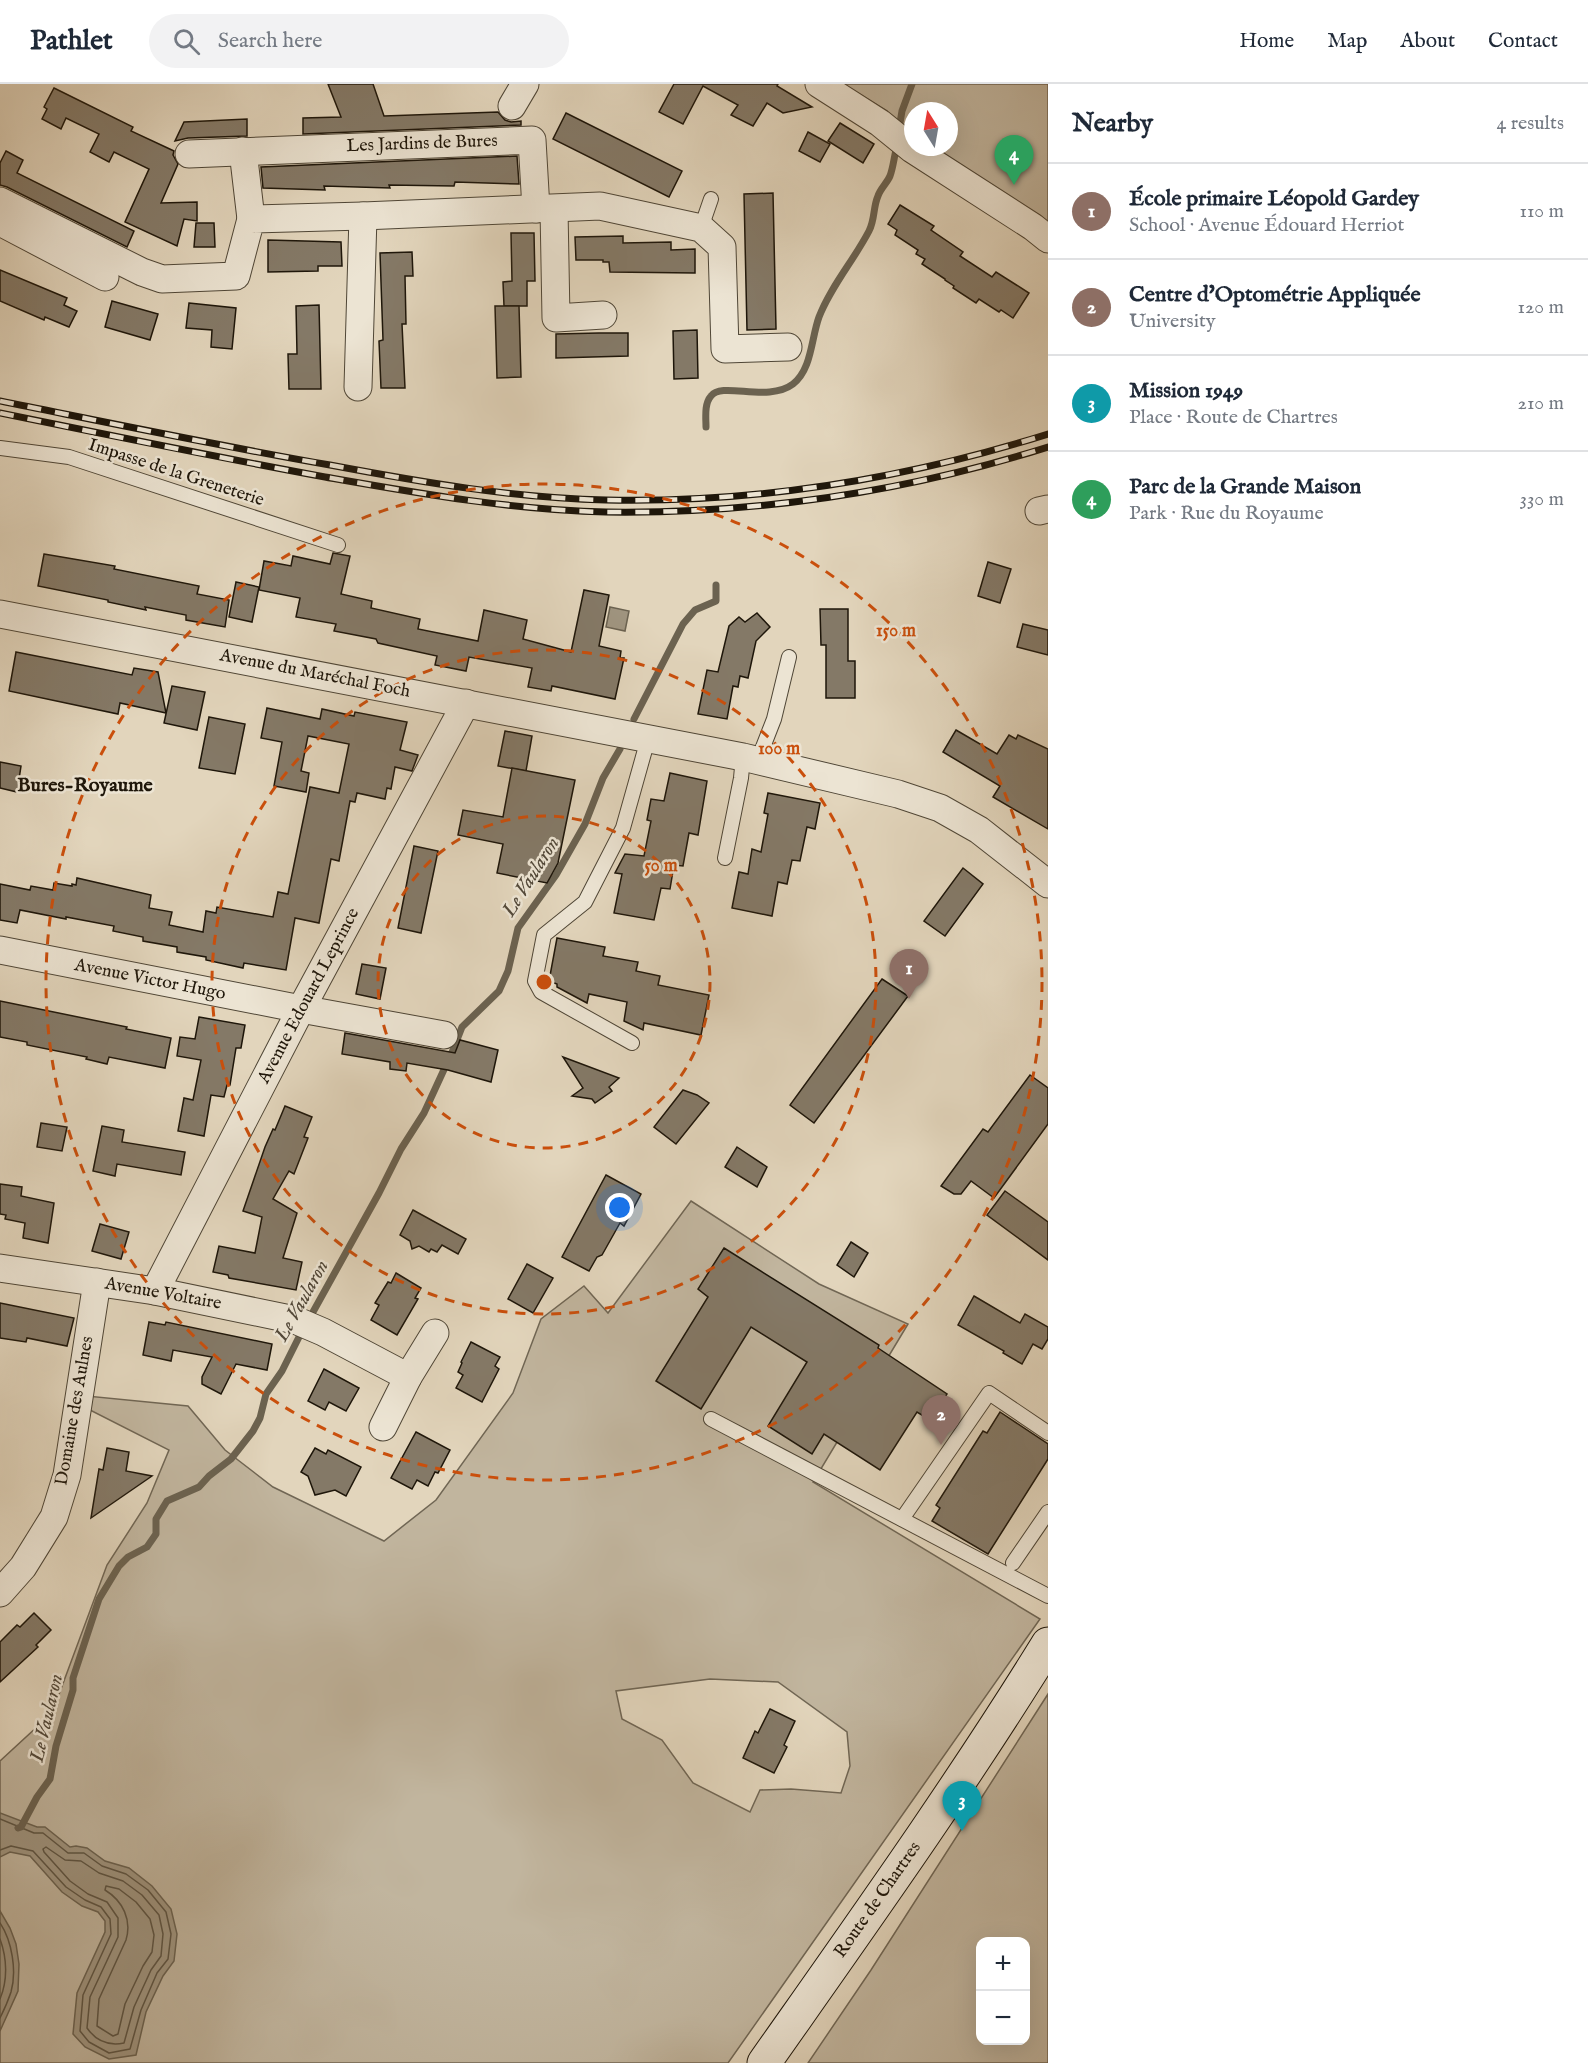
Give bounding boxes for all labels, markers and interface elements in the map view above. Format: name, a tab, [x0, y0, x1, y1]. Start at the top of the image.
search box	[149, 14, 569, 68]
text: Pathlet	[30, 24, 113, 59]
icon: search	[170, 25, 203, 58]
text: Search here	[218, 27, 322, 55]
text: Home	[1239, 28, 1294, 55]
text: Map	[1327, 28, 1367, 55]
text: About	[1400, 28, 1455, 55]
text: Contact	[1488, 28, 1558, 55]
north arrow	[904, 102, 958, 156]
text: Nearby	[1072, 107, 1153, 140]
text: 4 results	[1497, 111, 1564, 136]
street label: Les Jardins de Bures	[346, 130, 498, 158]
pin: 4	[994, 135, 1034, 185]
text: École primaire Léopold Gardey	[1129, 185, 1419, 213]
text: 1	[1088, 199, 1095, 224]
text: 110 m	[1520, 199, 1564, 224]
text: School · Avenue Édouard Herriot	[1129, 213, 1404, 238]
text: Centre d'Optométrie Appliquée	[1129, 281, 1421, 309]
text: 2	[1087, 295, 1096, 320]
text: 120 m	[1518, 295, 1564, 320]
text: University	[1129, 309, 1216, 334]
text: Mission 1949	[1129, 377, 1243, 405]
text: 3	[1088, 391, 1095, 416]
text: 210 m	[1518, 391, 1564, 416]
text: Place · Route de Chartres	[1129, 405, 1338, 430]
street label: Impasse de la Greneterie	[85, 434, 267, 512]
text: Parc de la Grande Maison	[1129, 473, 1361, 501]
text: 4	[1087, 487, 1096, 512]
text: 330 m	[1519, 487, 1564, 512]
text: Park · Rue du Royaume	[1129, 501, 1324, 526]
text: 150 m	[876, 620, 916, 643]
street label: Avenue du Maréchal Foch	[217, 644, 413, 704]
text: 100 m	[758, 738, 800, 761]
district label: Bures-Royaume	[17, 773, 154, 798]
water label: Le Vaularon	[496, 832, 565, 922]
text: 50 m	[644, 855, 678, 878]
street label: Avenue Edouard Leprince	[252, 904, 365, 1089]
pin: 1	[890, 950, 928, 999]
street label: Avenue Victor Hugo	[72, 954, 228, 1006]
centre of rings	[534, 972, 554, 992]
your location	[605, 1193, 634, 1222]
water label: Le Vaularon	[269, 1256, 335, 1347]
street label: Avenue Voltaire	[102, 1272, 223, 1316]
street label: Domaine des Aulnes	[51, 1335, 99, 1487]
pin: 2	[922, 1396, 960, 1445]
water label: Le Vaularon	[25, 1672, 69, 1765]
pin: 3	[942, 1782, 982, 1831]
street label: Route de Chartres	[829, 1837, 927, 1963]
map controls	[976, 1937, 1030, 2045]
button: +	[976, 1937, 1030, 1991]
button: −	[976, 1991, 1030, 2045]

